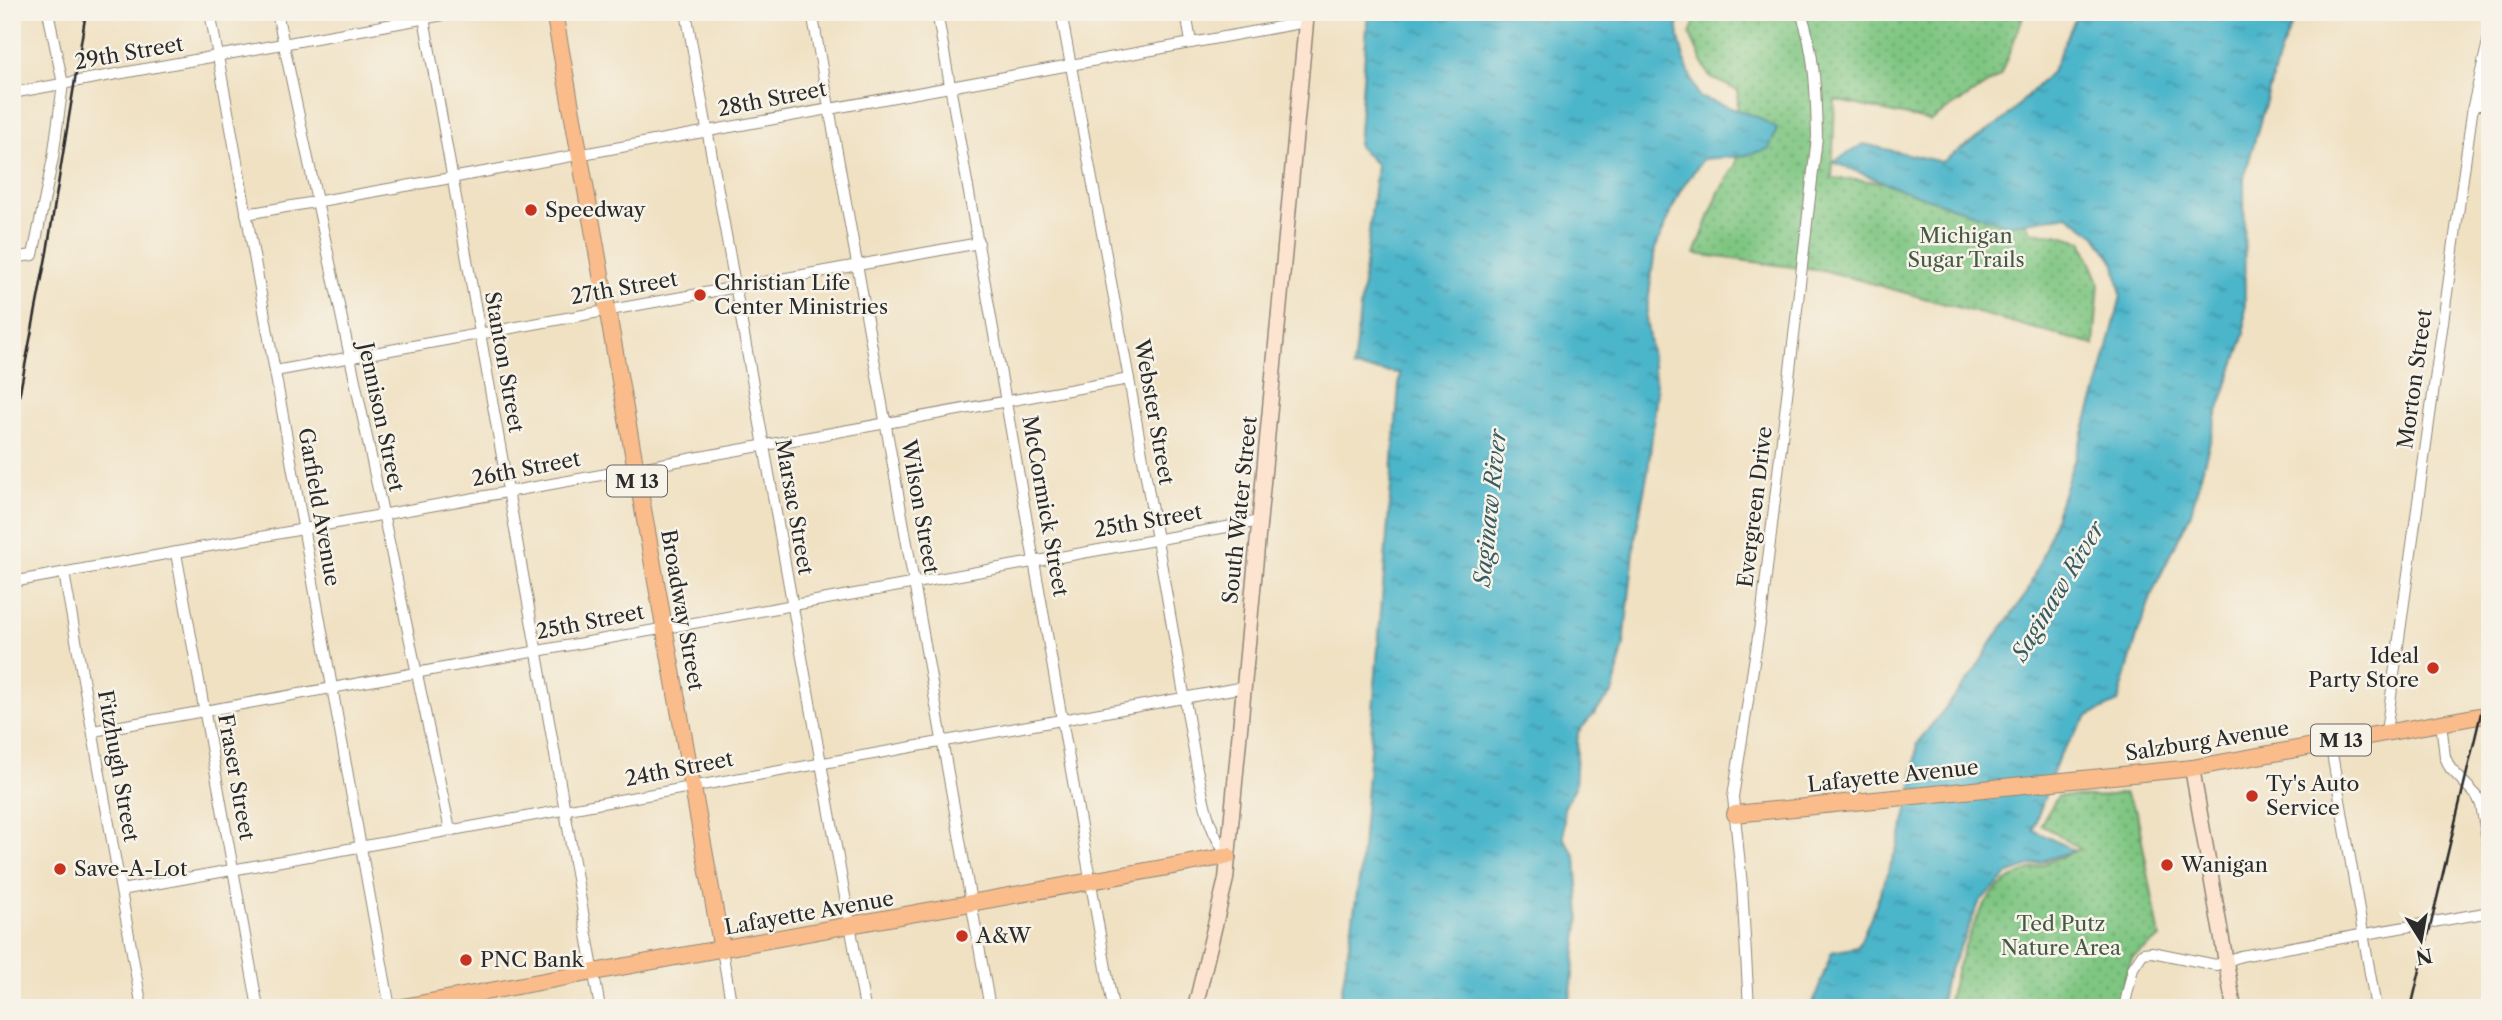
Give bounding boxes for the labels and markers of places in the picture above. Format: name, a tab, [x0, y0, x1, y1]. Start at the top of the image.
place label: Speedway	[545, 197, 646, 222]
marker: Speedway	[523, 202, 539, 218]
place label: Christian Life Center Ministries	[714, 270, 888, 319]
marker: Christian Life Center Ministries	[692, 287, 708, 303]
place label: Ideal Party Store	[2308, 643, 2419, 692]
marker: Ideal Party Store	[2425, 660, 2441, 676]
place label: Ty's Auto Service	[2266, 771, 2359, 820]
marker: Ty's Auto Service	[2244, 788, 2260, 804]
place label: Wanigan	[2180, 852, 2268, 877]
place label: Save-A-Lot	[74, 856, 188, 881]
marker: Wanigan	[2159, 857, 2175, 873]
marker: Save-A-Lot	[52, 861, 68, 877]
place label: A&W	[975, 923, 1032, 948]
marker: A&W	[954, 928, 970, 944]
place label: PNC Bank	[480, 947, 585, 972]
marker: PNC Bank	[458, 952, 474, 968]

